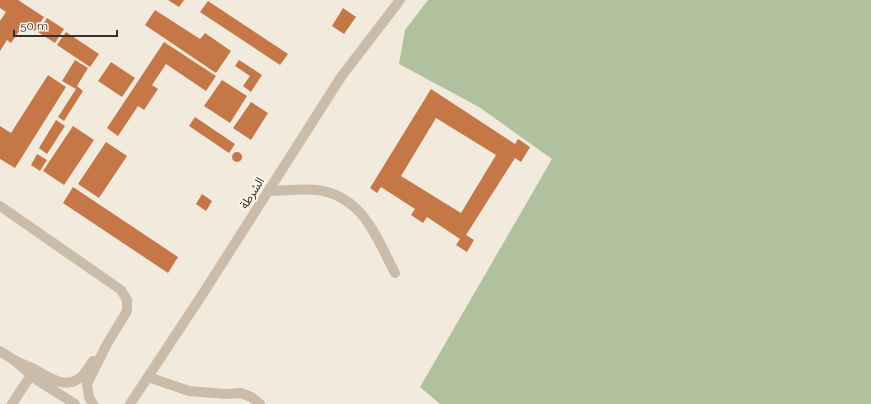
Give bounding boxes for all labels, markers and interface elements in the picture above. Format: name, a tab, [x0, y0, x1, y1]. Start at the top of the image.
scale bar	[14, 12, 117, 38]
text: 50 m	[20, 19, 48, 33]
street label: الشرطة	[237, 175, 267, 211]

